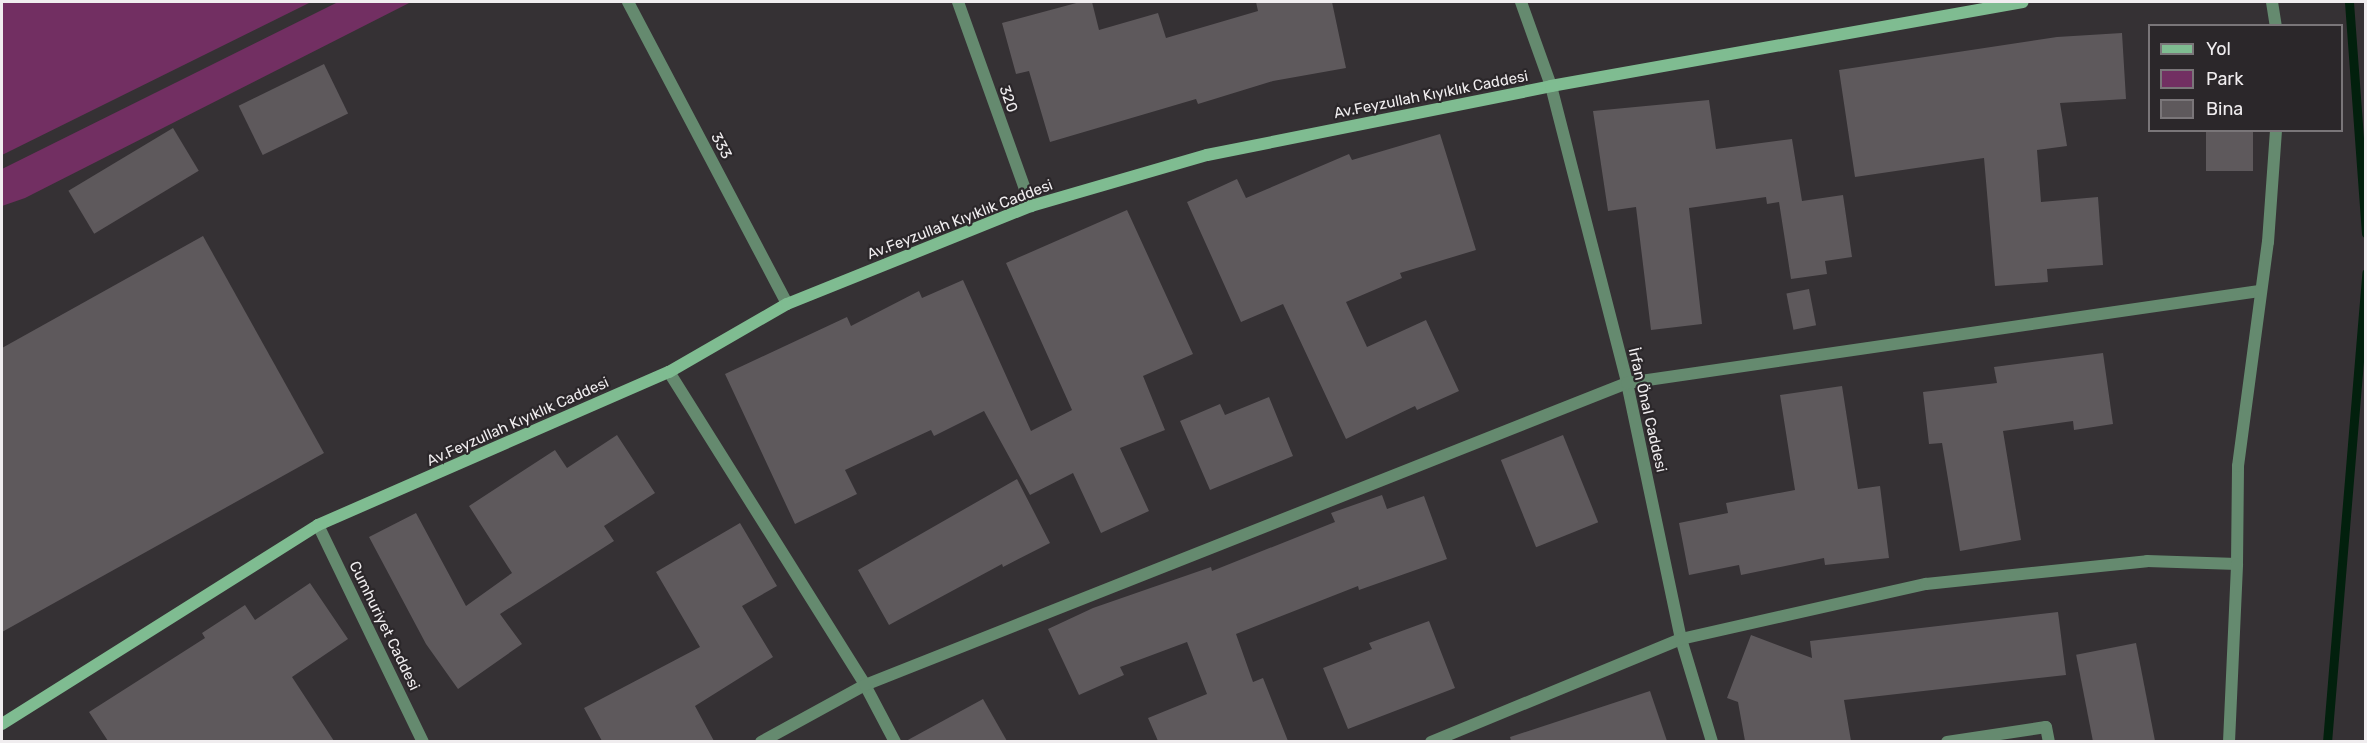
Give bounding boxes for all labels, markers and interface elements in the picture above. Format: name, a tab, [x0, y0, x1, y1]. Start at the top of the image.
legend	[2148, 24, 2343, 132]
text: Yol	[2206, 38, 2231, 60]
street label: Av.Feyzullah Kıyıklık Caddesi	[1332, 67, 1530, 123]
text: Park	[2206, 68, 2243, 90]
street label: 320	[995, 83, 1021, 115]
text: Bina	[2206, 98, 2243, 120]
street label: 333	[707, 130, 735, 162]
street label: Av.Feyzullah Kıyıklık Caddesi	[865, 176, 1055, 264]
street label: İrfan Önal Caddesi	[1624, 346, 1670, 474]
street label: Av.Feyzullah Kıyıklık Caddesi	[424, 374, 612, 470]
street label: Cumhuriyet Caddesi	[345, 558, 423, 694]

